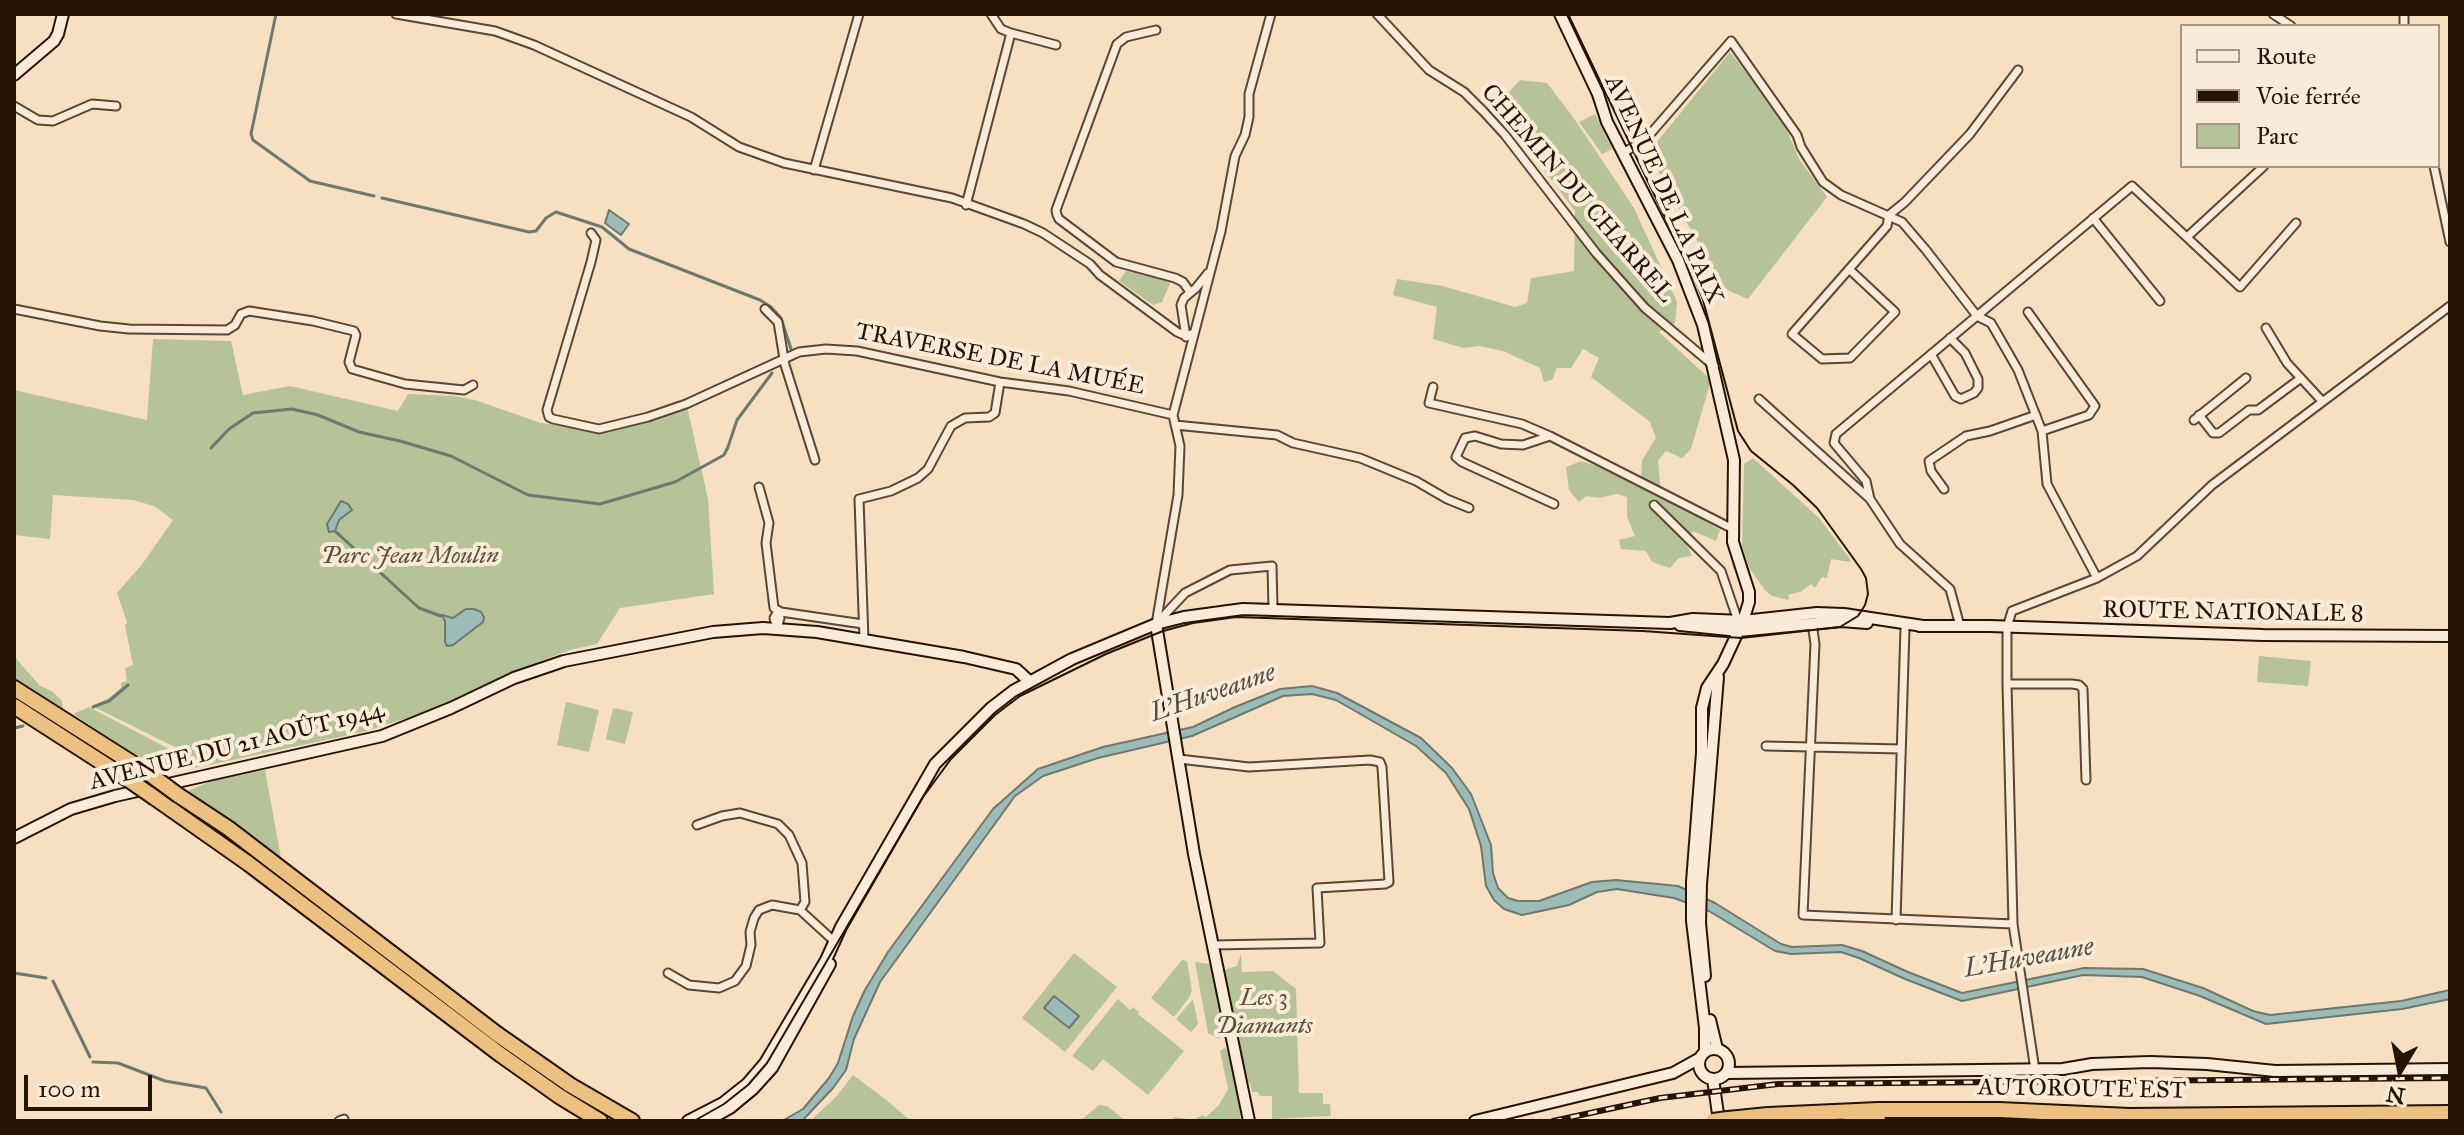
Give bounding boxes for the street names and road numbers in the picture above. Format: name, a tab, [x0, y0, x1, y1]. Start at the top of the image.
street label: AVENUE DE LA PAIX	[1597, 71, 1729, 309]
street label: CHEMIN DU CHARREL	[1474, 79, 1680, 309]
street label: TRAVERSE DE LA MUÉE	[853, 318, 1147, 402]
street label: ROUTE NATIONALE 8	[2102, 596, 2364, 630]
street label: AVENUE DU 21 AOÛT 1944	[87, 696, 387, 798]
street label: AUTOROUTE EST	[1978, 1074, 2186, 1106]

